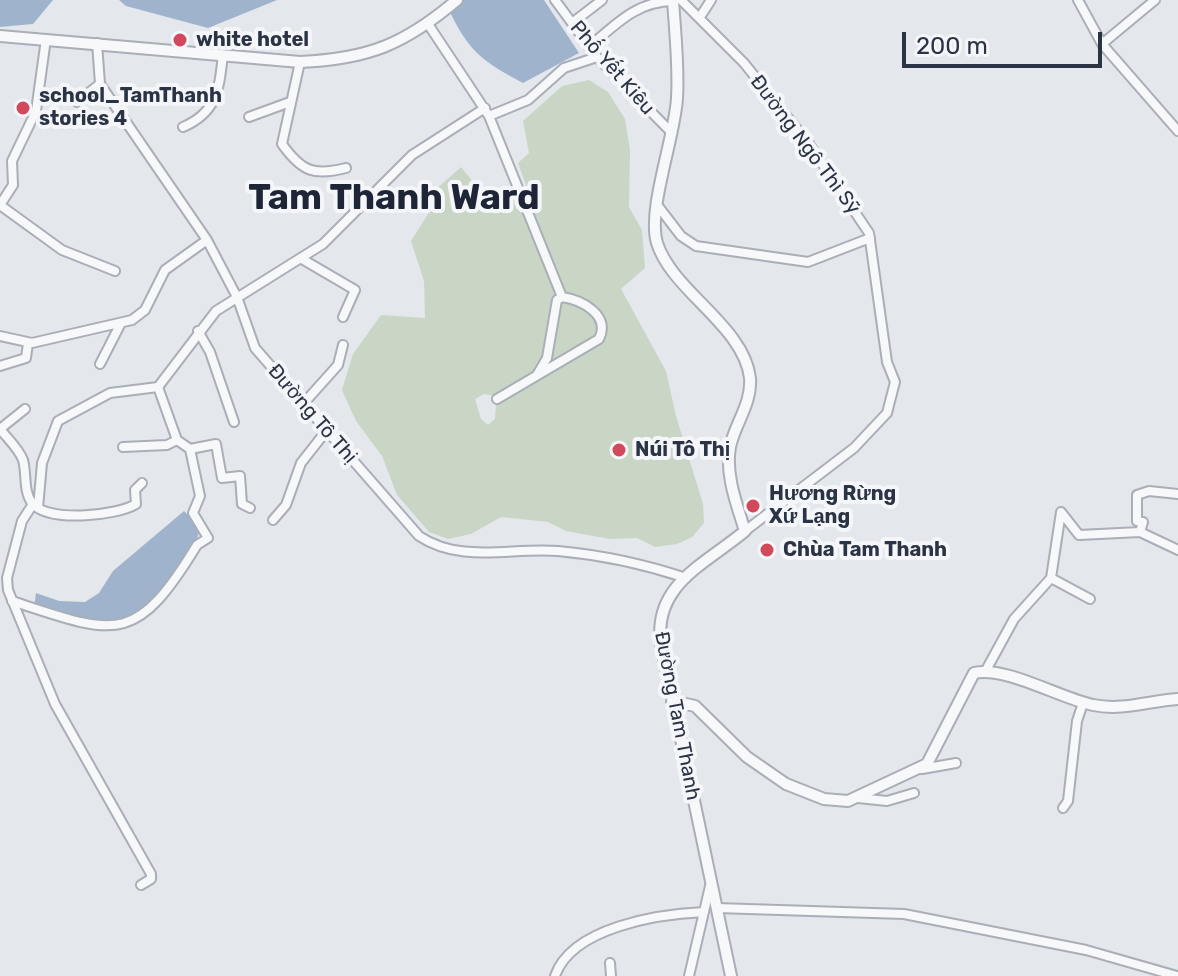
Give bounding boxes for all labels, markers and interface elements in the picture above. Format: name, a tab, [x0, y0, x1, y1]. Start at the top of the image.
street label: Phố Yết Kiêu	[565, 16, 659, 120]
scale bar	[906, 16, 1106, 66]
place label: white hotel	[196, 28, 309, 52]
marker: white hotel	[171, 31, 189, 49]
text: 200 m	[916, 32, 988, 60]
street label: Đường Ngô Thì Sỹ	[745, 71, 865, 219]
place label: school_TamThanh stories 4	[39, 84, 222, 131]
marker: school_TamThanh stories 4	[14, 99, 32, 117]
district label: Tam Thanh Ward	[248, 177, 540, 221]
street label: Đường Tô Thị	[263, 360, 361, 468]
place label: Núi Tô Thị	[635, 438, 730, 462]
marker: Núi Tô Thị	[610, 441, 628, 459]
place label: Hương Rừng Xứ Lạng	[769, 482, 896, 529]
marker: Hương Rừng Xứ Lạng	[744, 497, 762, 515]
place label: Chùa Tam Thanh	[783, 538, 947, 562]
marker: Chùa Tam Thanh	[758, 541, 776, 559]
street label: Đường Tam Thanh	[649, 629, 705, 803]

